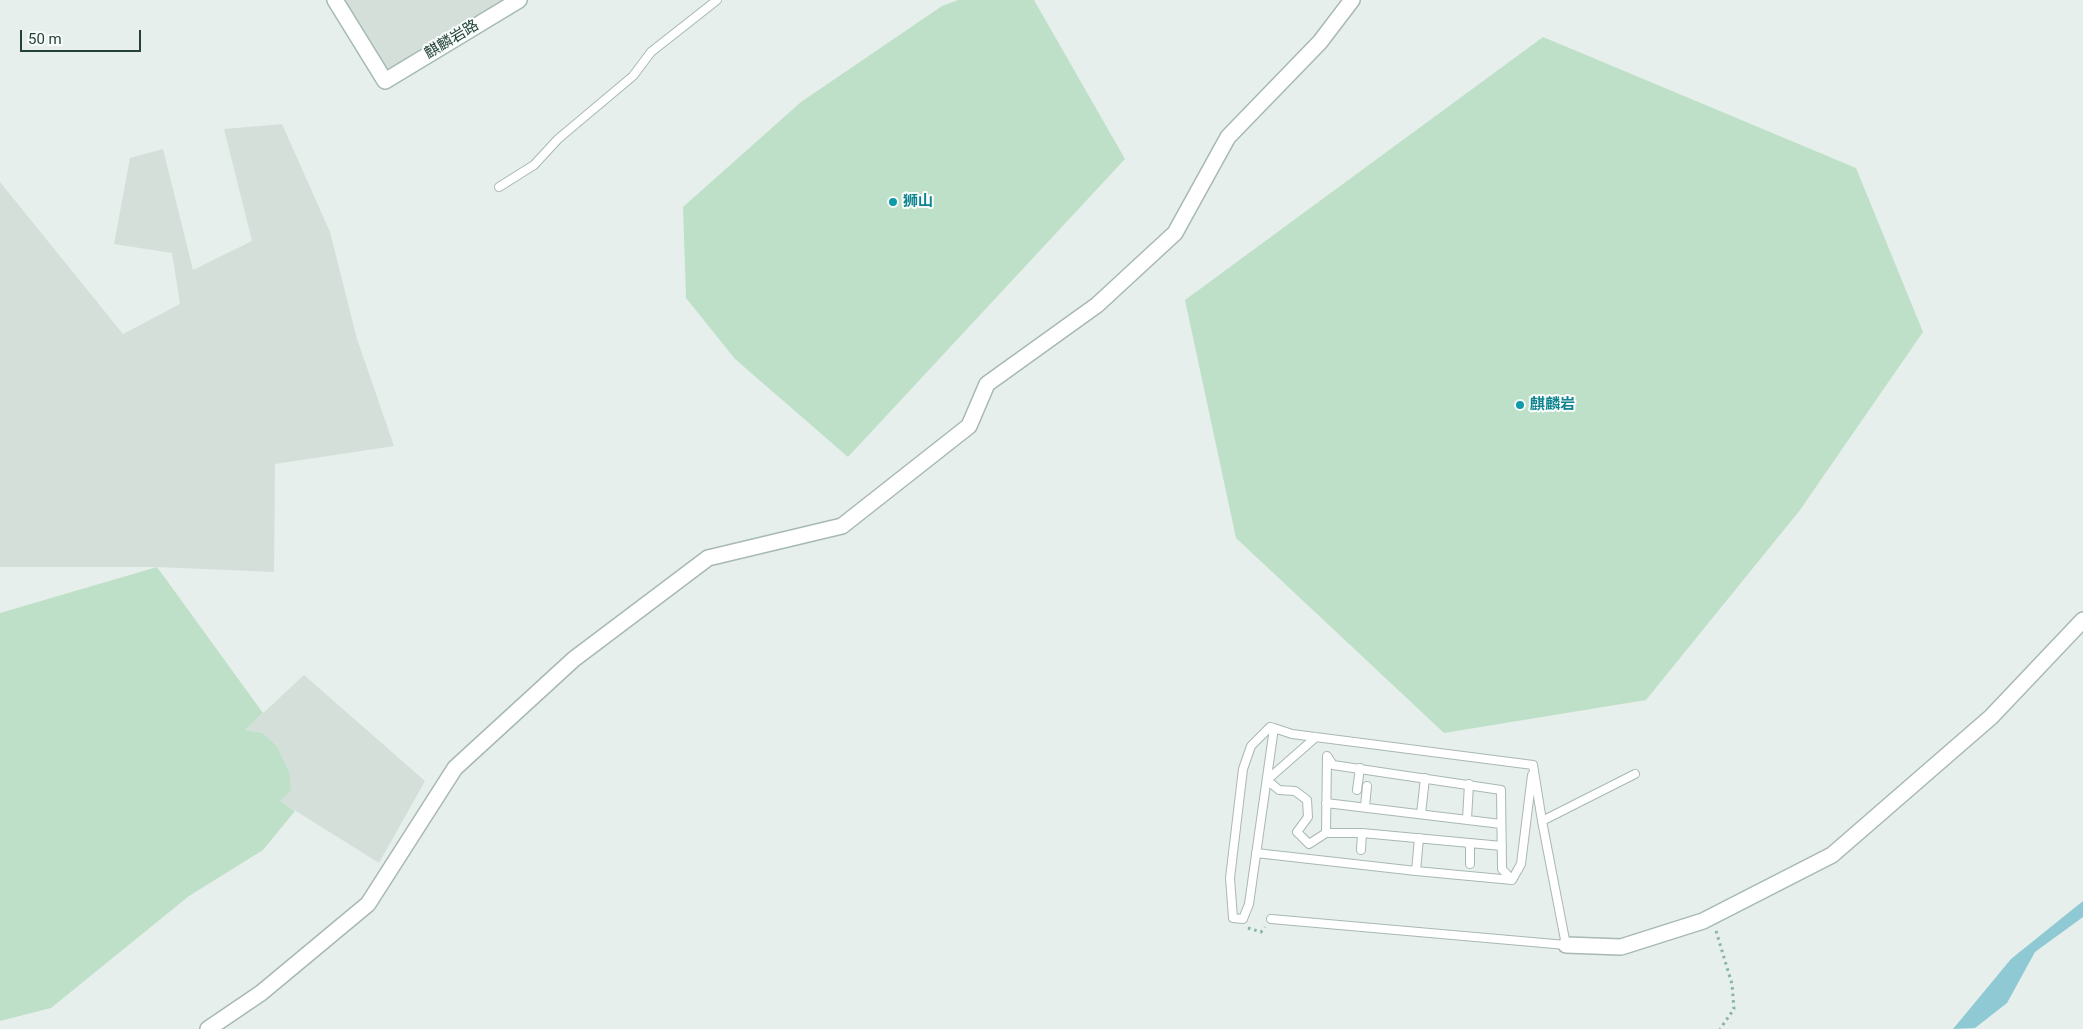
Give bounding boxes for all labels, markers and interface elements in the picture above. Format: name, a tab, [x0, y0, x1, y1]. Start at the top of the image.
street label: 麒麟岩路	[422, 17, 482, 63]
scale bar	[22, 20, 144, 52]
text: 50 m	[28, 30, 62, 48]
place label: 狮山	[903, 193, 933, 211]
marker: 狮山	[887, 196, 899, 208]
place label: 麒麟岩	[1530, 396, 1575, 414]
marker: 麒麟岩	[1514, 399, 1526, 411]

